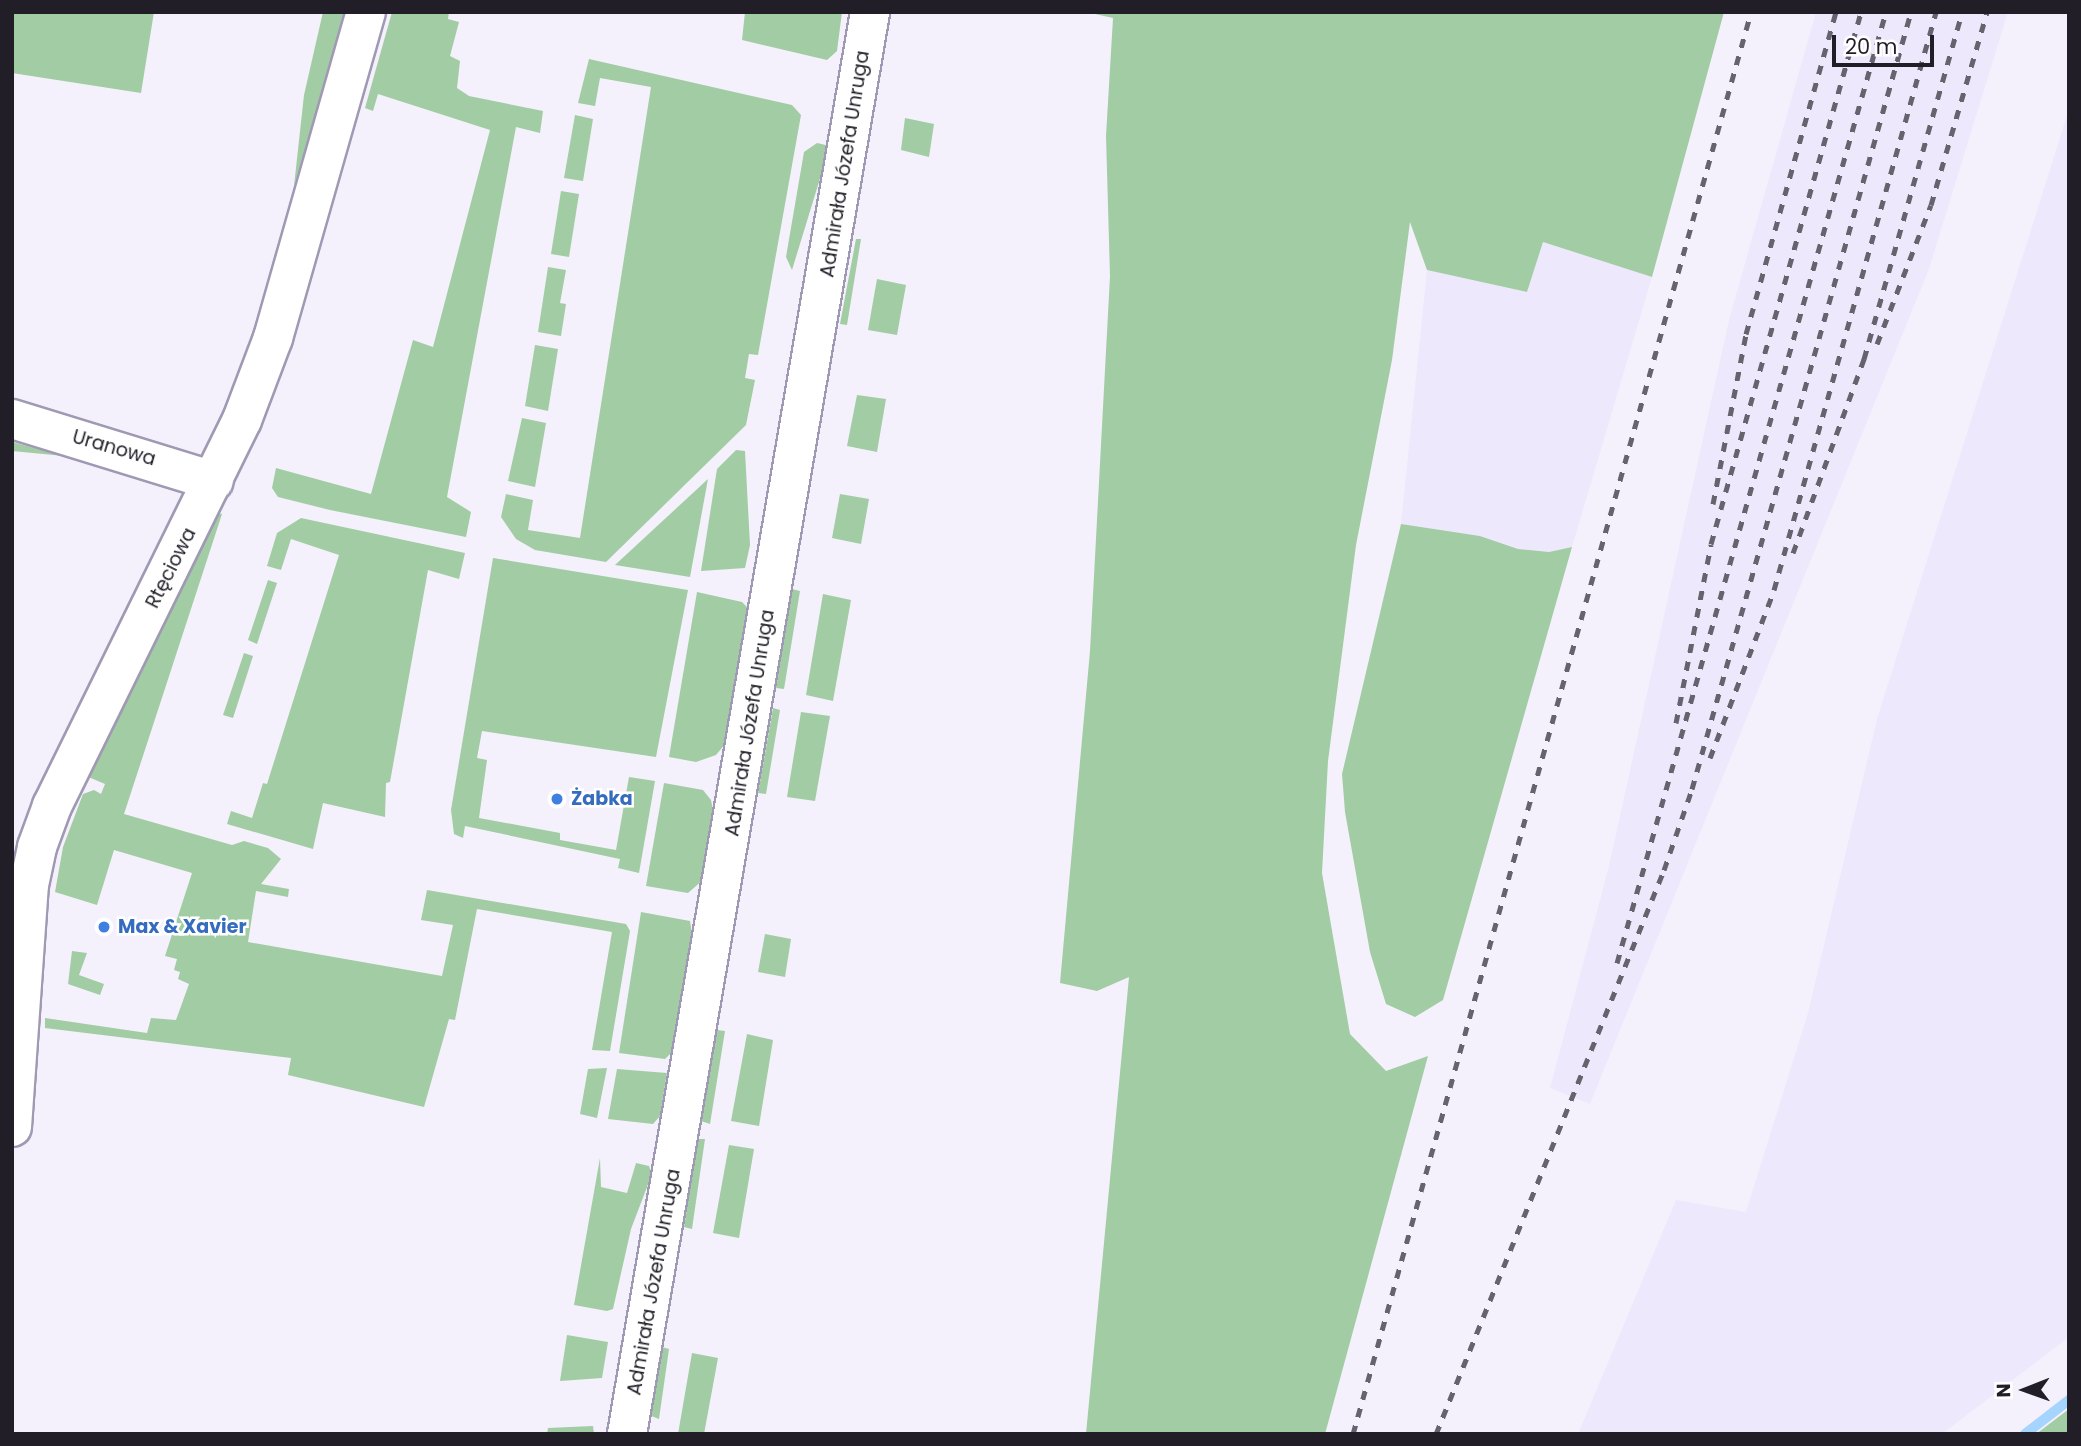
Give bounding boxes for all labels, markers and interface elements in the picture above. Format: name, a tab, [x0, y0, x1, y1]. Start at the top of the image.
scale bar	[1836, 21, 1938, 65]
text: 20 m	[1845, 32, 1898, 61]
street label: Admirała Józefa Unruga	[816, 49, 874, 279]
street label: Uranowa	[70, 425, 158, 471]
street label: Rtęciowa	[141, 524, 201, 612]
street label: Admirała Józefa Unruga	[721, 608, 779, 838]
place label: Żabka	[571, 788, 633, 810]
marker: Żabka	[549, 791, 565, 807]
place label: Max & Xavier	[118, 916, 247, 938]
marker: Max & Xavier	[96, 919, 112, 935]
street label: Admirała Józefa Unruga	[623, 1167, 685, 1397]
north arrow	[1990, 1355, 2060, 1425]
text: N	[1990, 1383, 2017, 1398]

